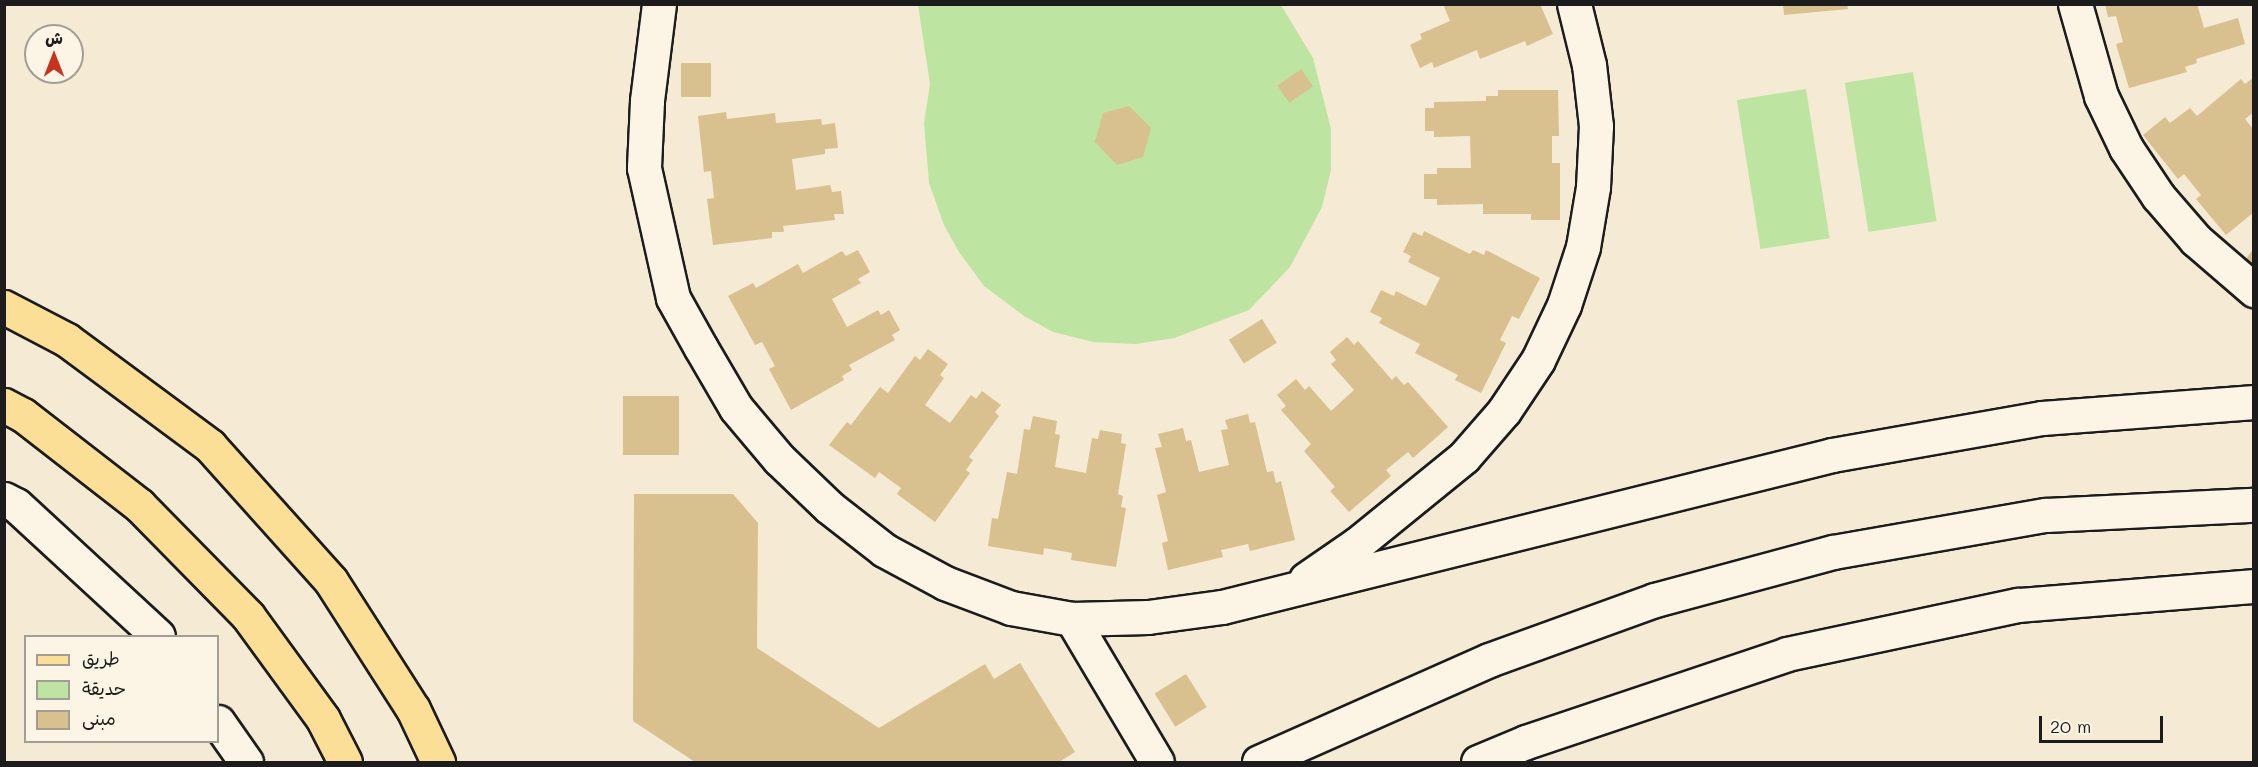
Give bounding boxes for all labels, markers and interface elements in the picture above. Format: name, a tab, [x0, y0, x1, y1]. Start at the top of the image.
north arrow	[24, 24, 84, 84]
text: ش	[45, 27, 63, 48]
legend	[24, 635, 219, 743]
text: طريق	[82, 646, 120, 670]
text: حديقة	[82, 676, 126, 700]
scale bar	[2042, 704, 2166, 742]
text: مبنى	[82, 706, 116, 730]
text: 20 m	[2050, 714, 2091, 738]

